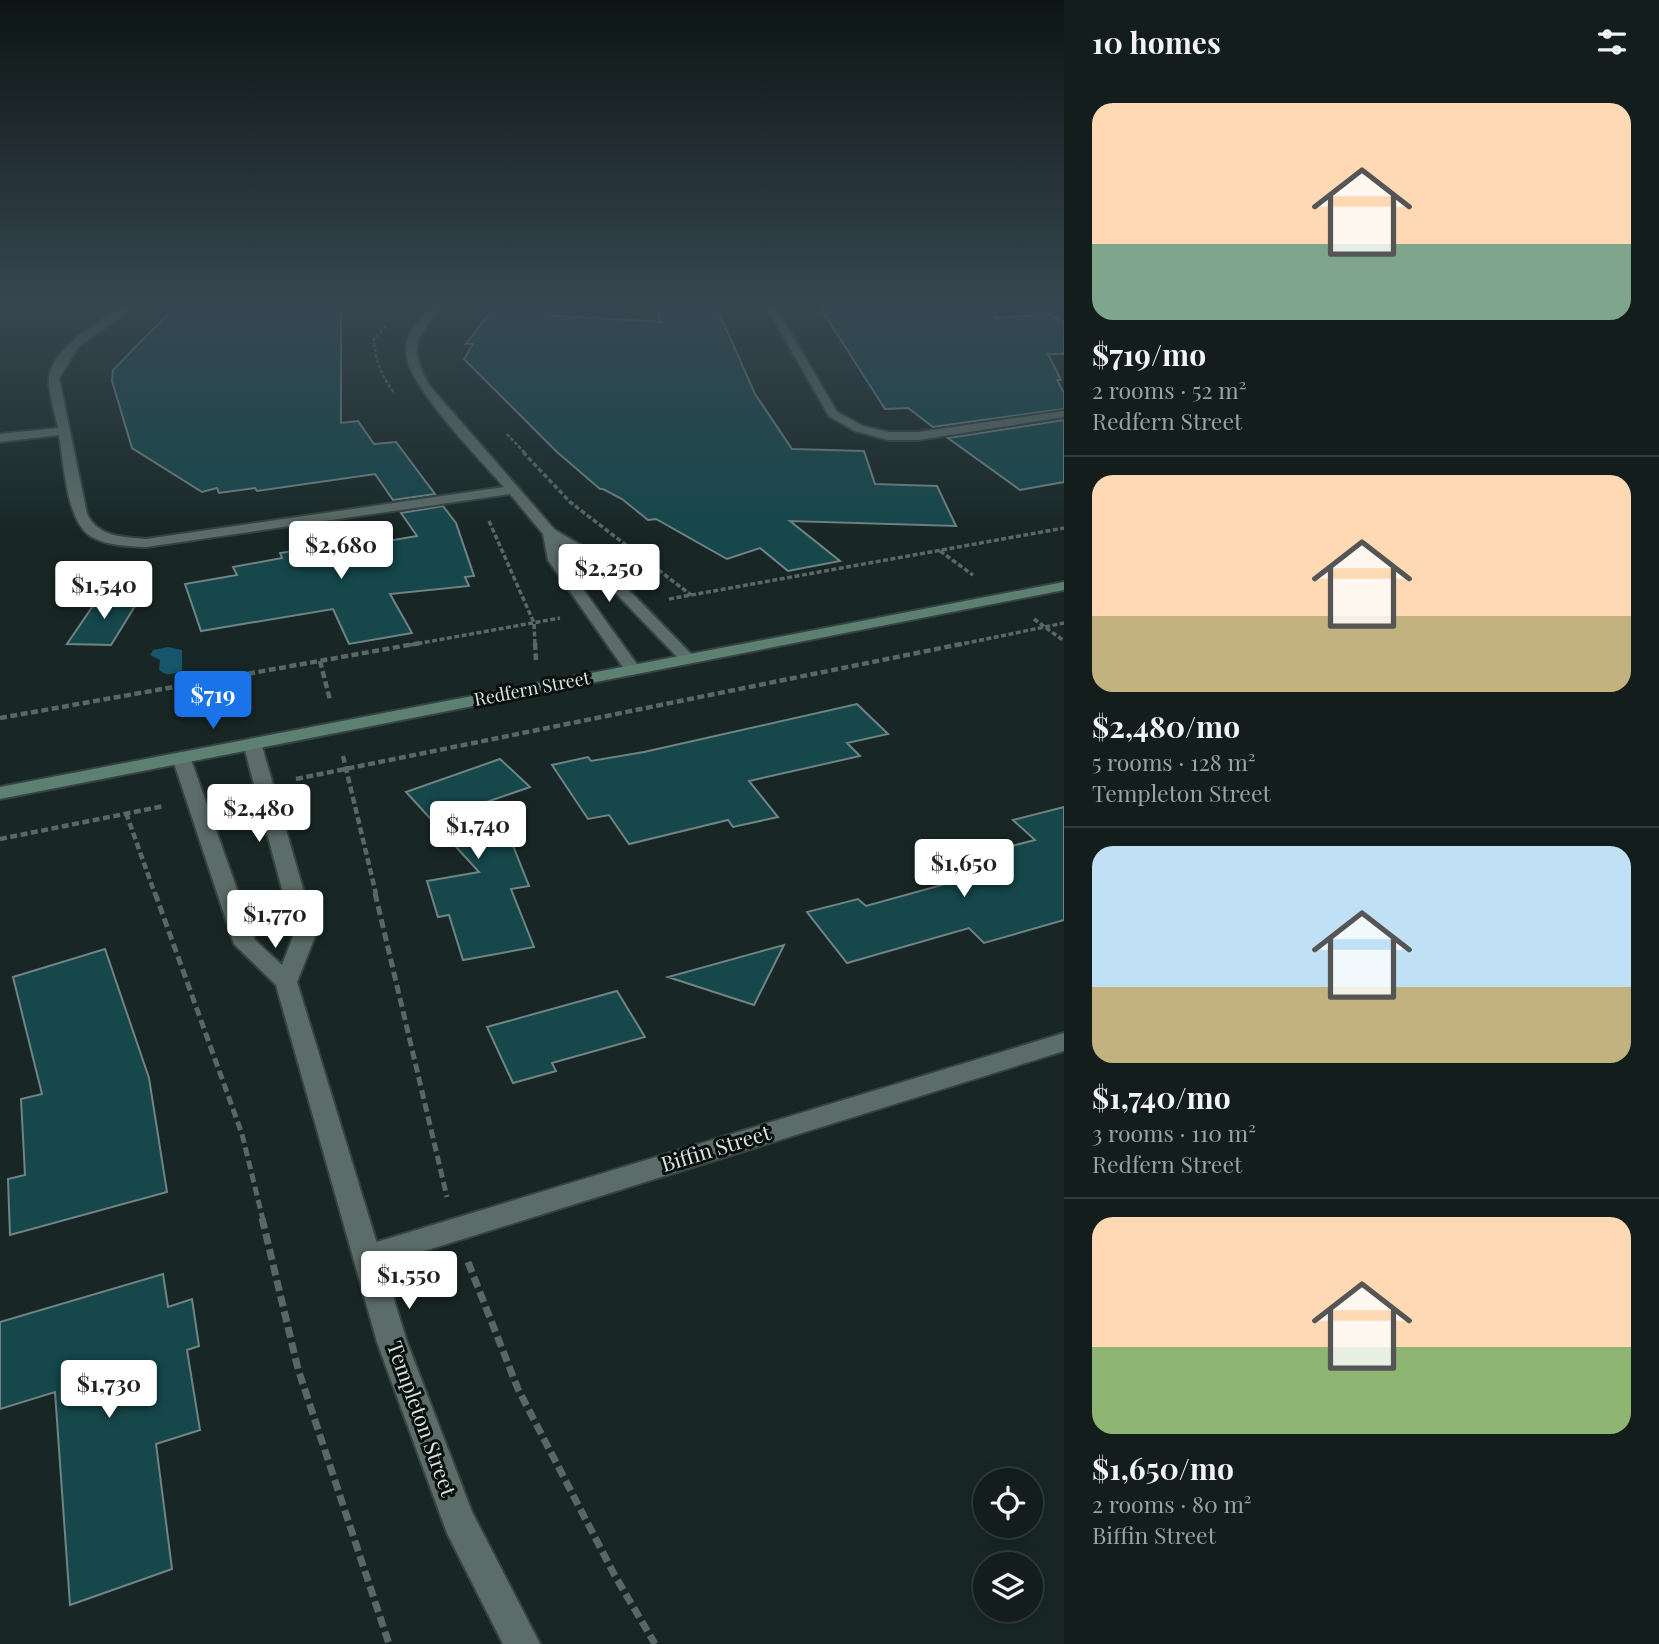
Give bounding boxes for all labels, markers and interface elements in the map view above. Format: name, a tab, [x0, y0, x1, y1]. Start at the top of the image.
text: 10 homes	[1092, 22, 1221, 62]
icon: filters	[1593, 23, 1631, 61]
icon: home	[1299, 149, 1425, 275]
text: $719/mo	[1092, 334, 1206, 374]
text: 2 rooms · 52 m²	[1092, 374, 1246, 405]
text: Redfern Street	[1092, 405, 1242, 436]
icon: home	[1299, 521, 1425, 647]
pin: $2,680	[284, 522, 398, 581]
text: $2,680	[305, 528, 377, 559]
pin: $2,250	[552, 544, 666, 604]
text: $2,250	[575, 551, 643, 582]
pin: $1,540	[47, 562, 161, 621]
text: $1,540	[71, 568, 137, 599]
street label: Redfern Street	[472, 665, 592, 711]
pin: $719	[172, 672, 254, 731]
text: $719	[190, 678, 236, 709]
text: $2,480/mo	[1092, 706, 1240, 746]
text: 5 rooms · 128 m²	[1092, 746, 1256, 777]
text: Templeton Street	[1092, 777, 1271, 808]
pin: $2,480	[202, 784, 316, 844]
text: $2,480	[223, 791, 295, 822]
pin: $1,740	[421, 802, 535, 861]
text: $1,740	[446, 808, 510, 839]
pin: $1,650	[907, 839, 1021, 899]
text: $1,650	[931, 846, 997, 877]
pin: $1,770	[218, 890, 332, 950]
icon: home	[1299, 892, 1425, 1018]
text: $1,770	[243, 897, 307, 928]
text: $1,740/mo	[1092, 1077, 1231, 1117]
street label: Biffin Street	[657, 1117, 774, 1177]
text: 3 rooms · 110 m²	[1092, 1117, 1256, 1148]
text: Redfern Street	[1092, 1148, 1242, 1179]
pin: $1,550	[352, 1252, 466, 1311]
text: $1,550	[377, 1258, 441, 1289]
icon: home	[1299, 1263, 1425, 1389]
street label: Templeton Street	[382, 1337, 464, 1500]
pin: $1,730	[52, 1360, 166, 1420]
text: $1,730	[77, 1367, 141, 1398]
text: $1,650/mo	[1092, 1448, 1234, 1488]
map controls	[973, 1468, 1043, 1622]
button: locate	[973, 1468, 1043, 1538]
text: 2 rooms · 80 m²	[1092, 1488, 1252, 1519]
text: Biffin Street	[1092, 1519, 1216, 1550]
button: layers	[973, 1552, 1043, 1622]

